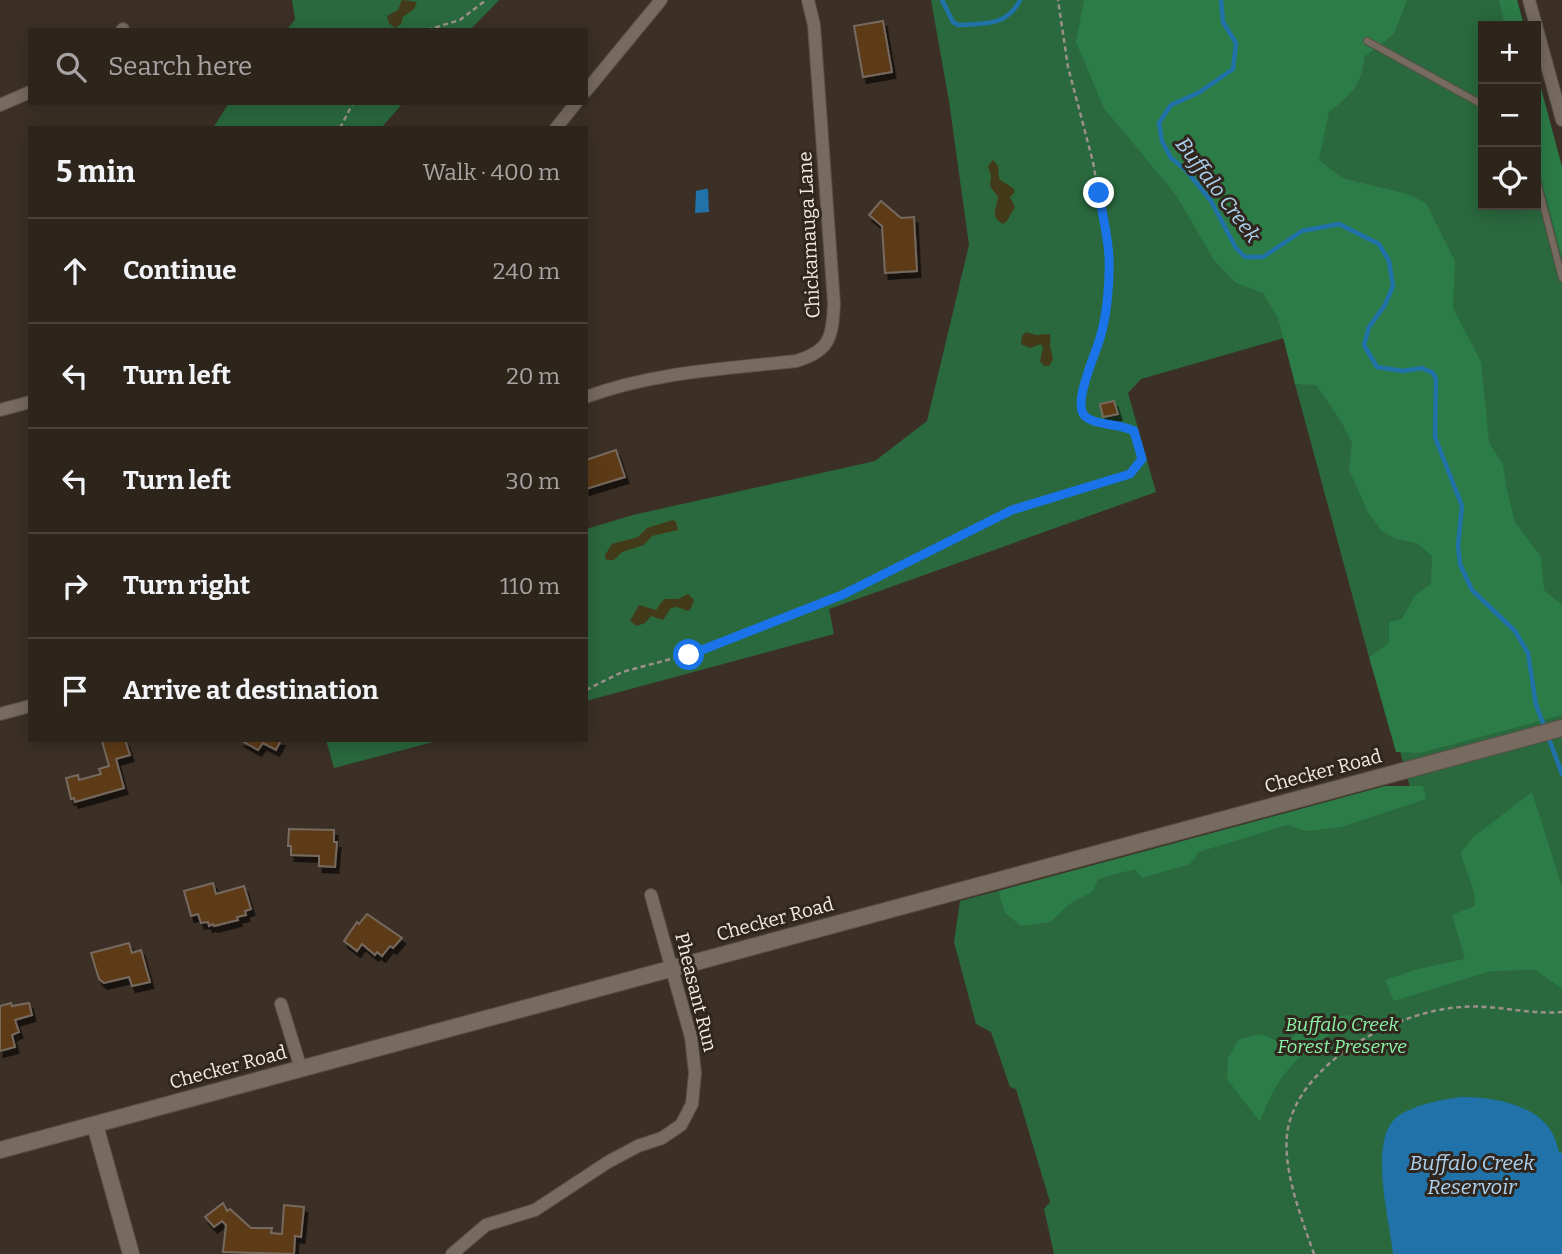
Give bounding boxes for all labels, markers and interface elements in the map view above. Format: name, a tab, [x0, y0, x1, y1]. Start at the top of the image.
map controls	[1478, 21, 1541, 210]
button: +	[1478, 21, 1541, 84]
search box	[28, 28, 588, 105]
icon: search	[52, 48, 90, 86]
text: Search here	[108, 51, 252, 82]
button: −	[1478, 84, 1541, 147]
water label: Buffalo Creek	[1170, 132, 1267, 248]
button: locate	[1478, 147, 1541, 210]
street label: Chickamauga Lane	[793, 151, 825, 319]
text: 5 min	[56, 154, 135, 190]
text: Walk · 400 m	[423, 158, 560, 186]
route end	[1083, 177, 1114, 208]
icon: ahead	[56, 252, 94, 290]
text: Continue	[123, 255, 237, 286]
text: 240 m	[493, 257, 560, 285]
icon: left	[56, 357, 94, 395]
text: Turn left	[123, 360, 231, 391]
text: 20 m	[506, 362, 560, 390]
icon: left	[56, 462, 94, 500]
text: Turn left	[123, 465, 231, 496]
text: 30 m	[506, 467, 560, 495]
icon: right	[56, 567, 94, 605]
text: Turn right	[123, 570, 250, 601]
text: 110 m	[500, 572, 560, 600]
route start	[673, 639, 704, 670]
icon: arrive	[56, 672, 94, 710]
text: Arrive at destination	[123, 675, 378, 706]
street label: Checker Road	[1262, 744, 1384, 798]
street label: Checker Road	[714, 892, 836, 946]
street label: Pheasant Run	[670, 930, 722, 1054]
park label: Buffalo Creek Forest Preserve	[1277, 1013, 1407, 1058]
street label: Checker Road	[167, 1040, 289, 1094]
water label: Buffalo Creek Reservoir	[1409, 1150, 1535, 1200]

